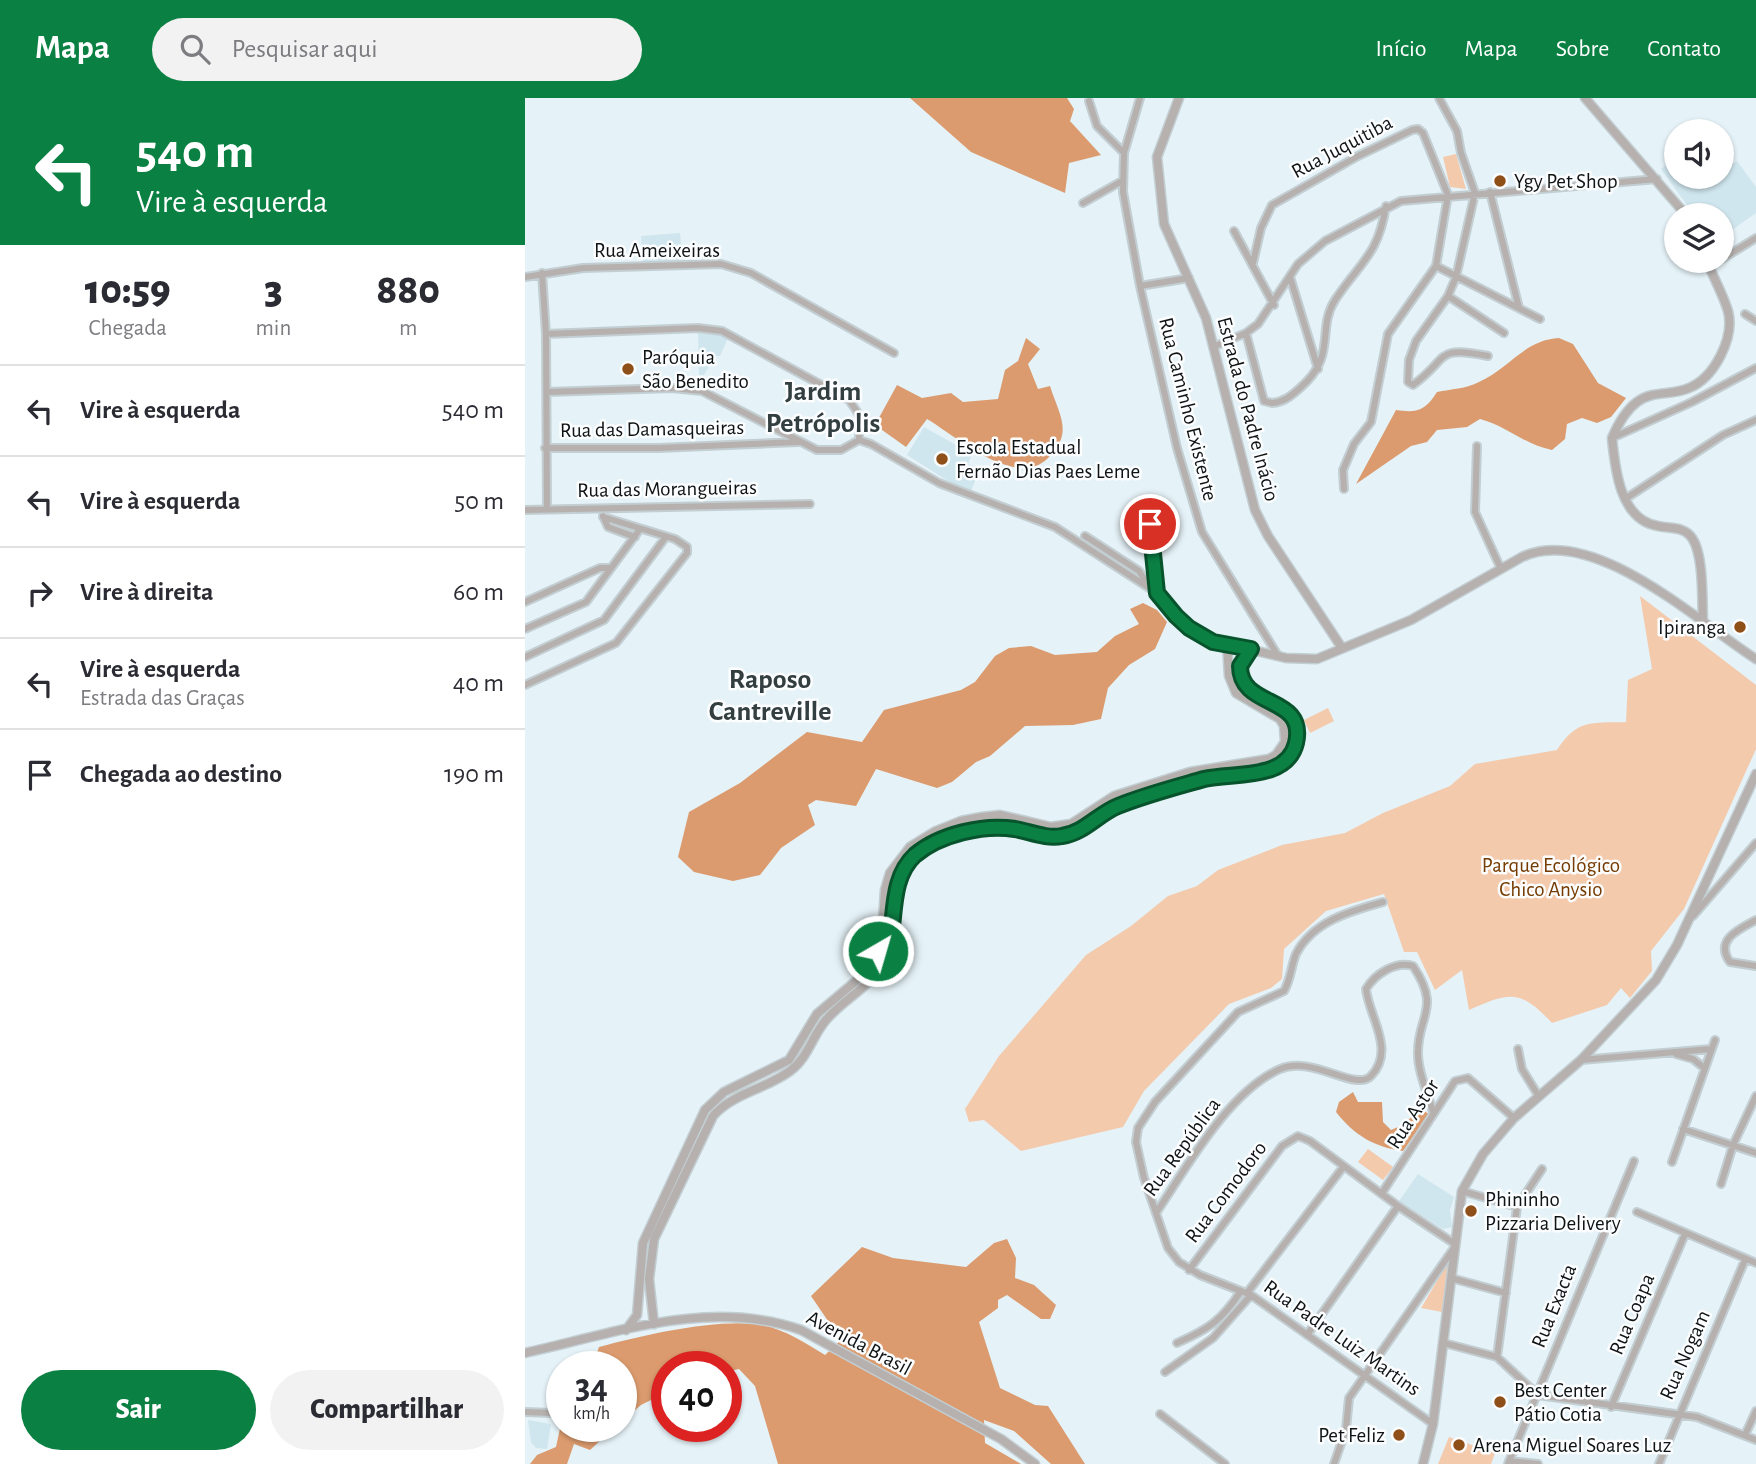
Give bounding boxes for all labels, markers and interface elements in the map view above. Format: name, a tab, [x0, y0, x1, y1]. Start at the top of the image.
search box	[152, 18, 642, 81]
icon: search	[176, 30, 214, 68]
text: Mapa	[35, 32, 110, 65]
text: Pesquisar aqui	[232, 36, 378, 62]
text: Início	[1375, 37, 1427, 61]
text: Mapa	[1465, 37, 1518, 61]
text: Sobre	[1556, 37, 1609, 61]
text: Contato	[1647, 37, 1721, 61]
street label: Rua Juquitiba	[1288, 112, 1396, 182]
map controls	[1664, 119, 1734, 273]
button: sound	[1664, 119, 1734, 189]
icon: left	[21, 126, 112, 217]
text: 540 m	[136, 128, 254, 177]
place label: Ygy Pet Shop	[1514, 171, 1618, 192]
marker: Ygy Pet Shop	[1492, 173, 1508, 189]
text: Vire à esquerda	[136, 186, 328, 218]
button: layers	[1664, 203, 1734, 273]
street label: Rua Ameixeiras	[594, 240, 720, 261]
text: 10:59	[85, 269, 171, 311]
text: 3	[264, 269, 283, 311]
text: 880	[376, 269, 440, 311]
street label: Rua Caminho Existente	[1155, 315, 1221, 503]
street label: Estrada do Padre Inácio	[1213, 315, 1283, 503]
text: Chegada	[89, 317, 167, 340]
text: min	[255, 317, 291, 340]
text: m	[399, 317, 417, 340]
place label: Paróquia São Benedito	[642, 347, 749, 392]
marker: Paróquia São Benedito	[620, 361, 636, 377]
district label: Jardim Petrópolis	[766, 378, 880, 438]
icon: left	[21, 392, 59, 430]
text: Vire à esquerda	[80, 397, 241, 423]
text: 540 m	[442, 397, 504, 423]
street label: Rua das Damasqueiras	[560, 417, 744, 441]
place label: Escola Estadual Fernão Dias Paes Leme	[956, 437, 1140, 482]
marker: Escola Estadual Fernão Dias Paes Leme	[934, 451, 950, 467]
street label: Rua das Morangueiras	[577, 477, 757, 501]
icon: left	[21, 483, 59, 521]
text: Vire à esquerda	[80, 488, 241, 514]
text: 50 m	[454, 488, 504, 514]
pin	[1120, 494, 1180, 554]
icon: arrive	[1131, 505, 1169, 543]
icon: right	[21, 574, 59, 612]
text: Vire à direita	[80, 579, 214, 605]
text: 60 m	[453, 579, 504, 605]
place label: Ipiranga	[1658, 617, 1726, 638]
marker: Ipiranga	[1732, 619, 1748, 635]
text: Vire à esquerda	[80, 656, 241, 682]
icon: left	[21, 665, 59, 703]
district label: Raposo Cantreville	[709, 666, 831, 726]
text: 40 m	[453, 670, 504, 696]
text: Estrada das Graças	[80, 687, 245, 710]
icon: arrive	[21, 756, 59, 794]
text: Chegada ao destino	[80, 761, 282, 787]
text: 190 m	[444, 761, 504, 787]
park label: Parque Ecológico Chico Anysio	[1482, 855, 1620, 900]
position arrow	[841, 914, 915, 988]
street label: Rua Astor	[1383, 1075, 1443, 1153]
street label: Rua República	[1139, 1094, 1225, 1200]
street label: Rua Comodoro	[1181, 1137, 1271, 1247]
place label: Phininho Pizzaria Delivery	[1485, 1189, 1621, 1234]
marker: Phininho Pizzaria Delivery	[1463, 1203, 1479, 1219]
street label: Rua Exacta	[1528, 1261, 1580, 1351]
street label: Rua Coapa	[1606, 1270, 1659, 1358]
street label: Rua Padre Luiz Martins	[1260, 1276, 1424, 1400]
street label: Avenida Brasil	[803, 1307, 915, 1379]
street label: Rua Nogam	[1656, 1307, 1714, 1403]
speed limit sign: 40	[651, 1351, 742, 1442]
button: Sair	[21, 1370, 256, 1450]
button: Compartilhar	[270, 1370, 504, 1450]
text: 34	[575, 1370, 608, 1405]
place label: Best Center Pátio Cotia	[1514, 1380, 1607, 1425]
marker: Best Center Pátio Cotia	[1492, 1394, 1508, 1410]
text: km/h	[573, 1405, 610, 1423]
place label: Pet Feliz	[1318, 1425, 1385, 1446]
marker: Pet Feliz	[1391, 1427, 1407, 1443]
place label: Arena Miguel Soares Luz	[1473, 1435, 1671, 1456]
marker: Arena Miguel Soares Luz	[1451, 1437, 1467, 1453]

